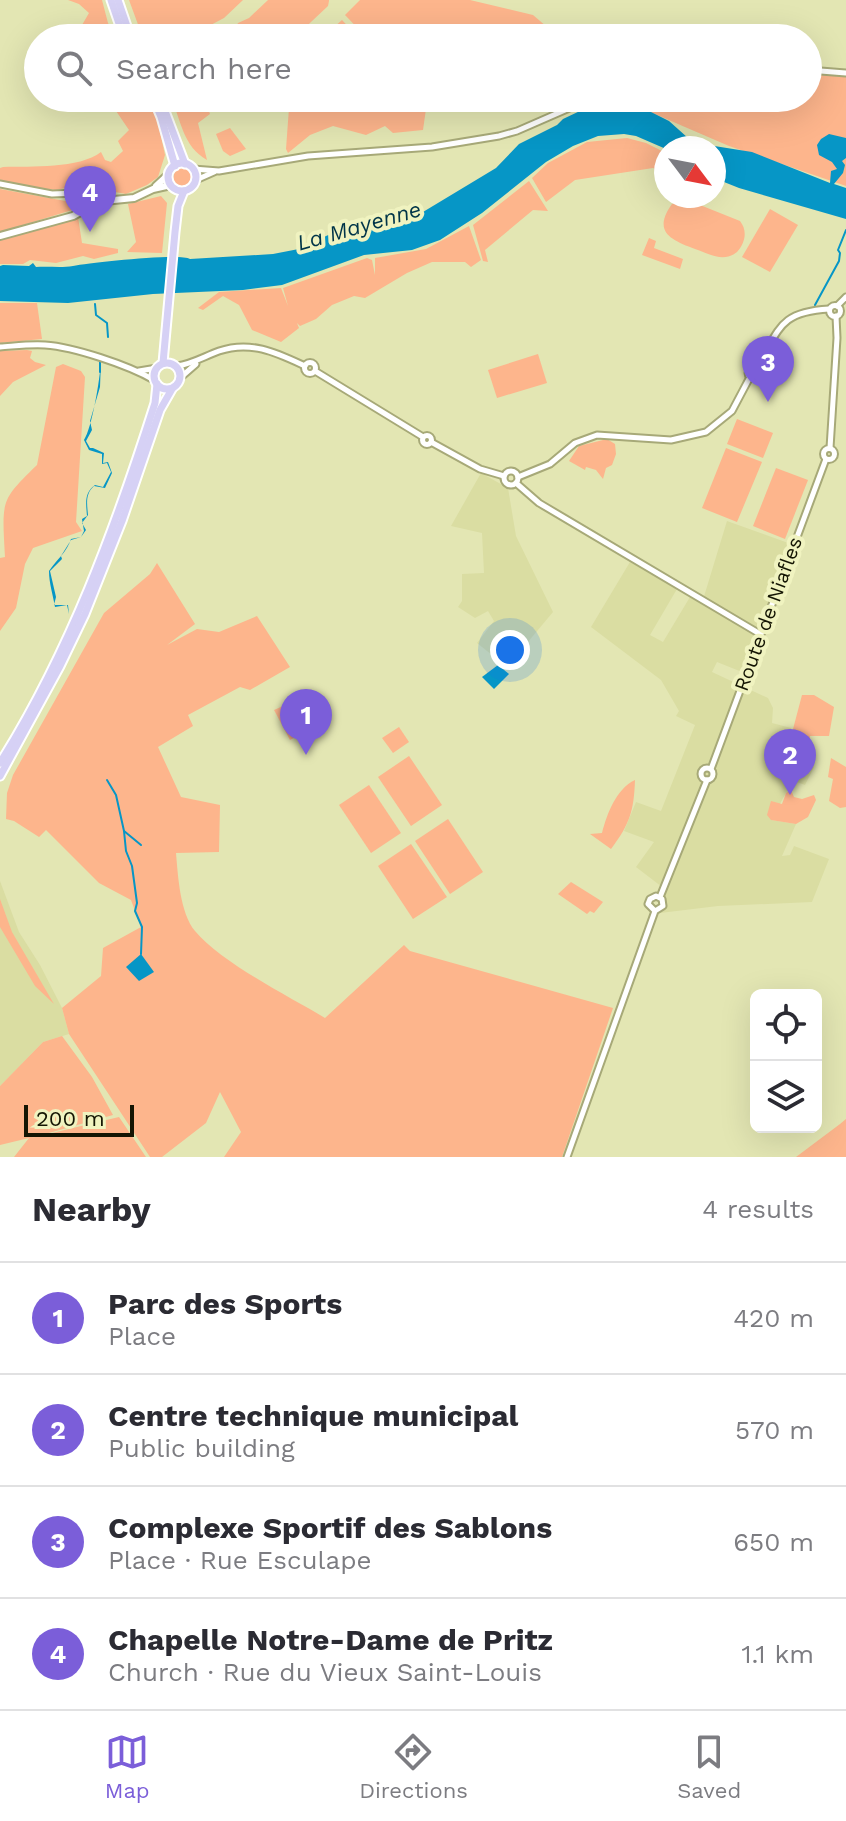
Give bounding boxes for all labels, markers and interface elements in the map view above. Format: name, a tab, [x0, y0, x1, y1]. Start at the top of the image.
search box	[24, 24, 822, 112]
icon: search	[52, 46, 96, 90]
text: Search here	[116, 51, 292, 86]
north arrow	[654, 136, 726, 208]
pin: 4	[64, 166, 116, 232]
water label: La Mayenne	[294, 196, 424, 256]
pin: 3	[742, 336, 794, 402]
street label: Route de Niafles	[729, 534, 807, 694]
your location	[490, 630, 530, 670]
pin: 1	[280, 689, 332, 755]
pin: 2	[764, 729, 816, 795]
map controls	[750, 989, 822, 1133]
button: locate	[750, 989, 822, 1061]
button: layers	[750, 1061, 822, 1133]
scale bar	[24, 1101, 134, 1137]
text: 200 m	[36, 1106, 105, 1131]
text: Nearby	[32, 1189, 151, 1229]
text: 4 results	[702, 1194, 814, 1224]
text: Parc des Sports	[108, 1286, 342, 1321]
text: 1	[52, 1303, 64, 1333]
text: 420 m	[733, 1303, 814, 1333]
text: Place	[108, 1321, 176, 1351]
text: Centre technique municipal	[108, 1398, 518, 1433]
text: 2	[50, 1415, 66, 1445]
text: 570 m	[735, 1415, 814, 1445]
text: Public building	[108, 1433, 295, 1463]
text: Complexe Sportif des Sablons	[108, 1510, 552, 1545]
text: 3	[50, 1527, 66, 1557]
text: 650 m	[733, 1527, 814, 1557]
text: Place · Rue Esculape	[108, 1545, 371, 1575]
text: Chapelle Notre-Dame de Pritz	[108, 1622, 553, 1657]
text: 4	[50, 1639, 66, 1669]
text: 1.1 km	[741, 1639, 814, 1669]
text: Church · Rue du Vieux Saint-Louis	[108, 1657, 542, 1687]
tab: Map	[105, 1730, 150, 1803]
tab: Directions	[359, 1730, 468, 1803]
tab: Saved	[677, 1730, 741, 1803]

